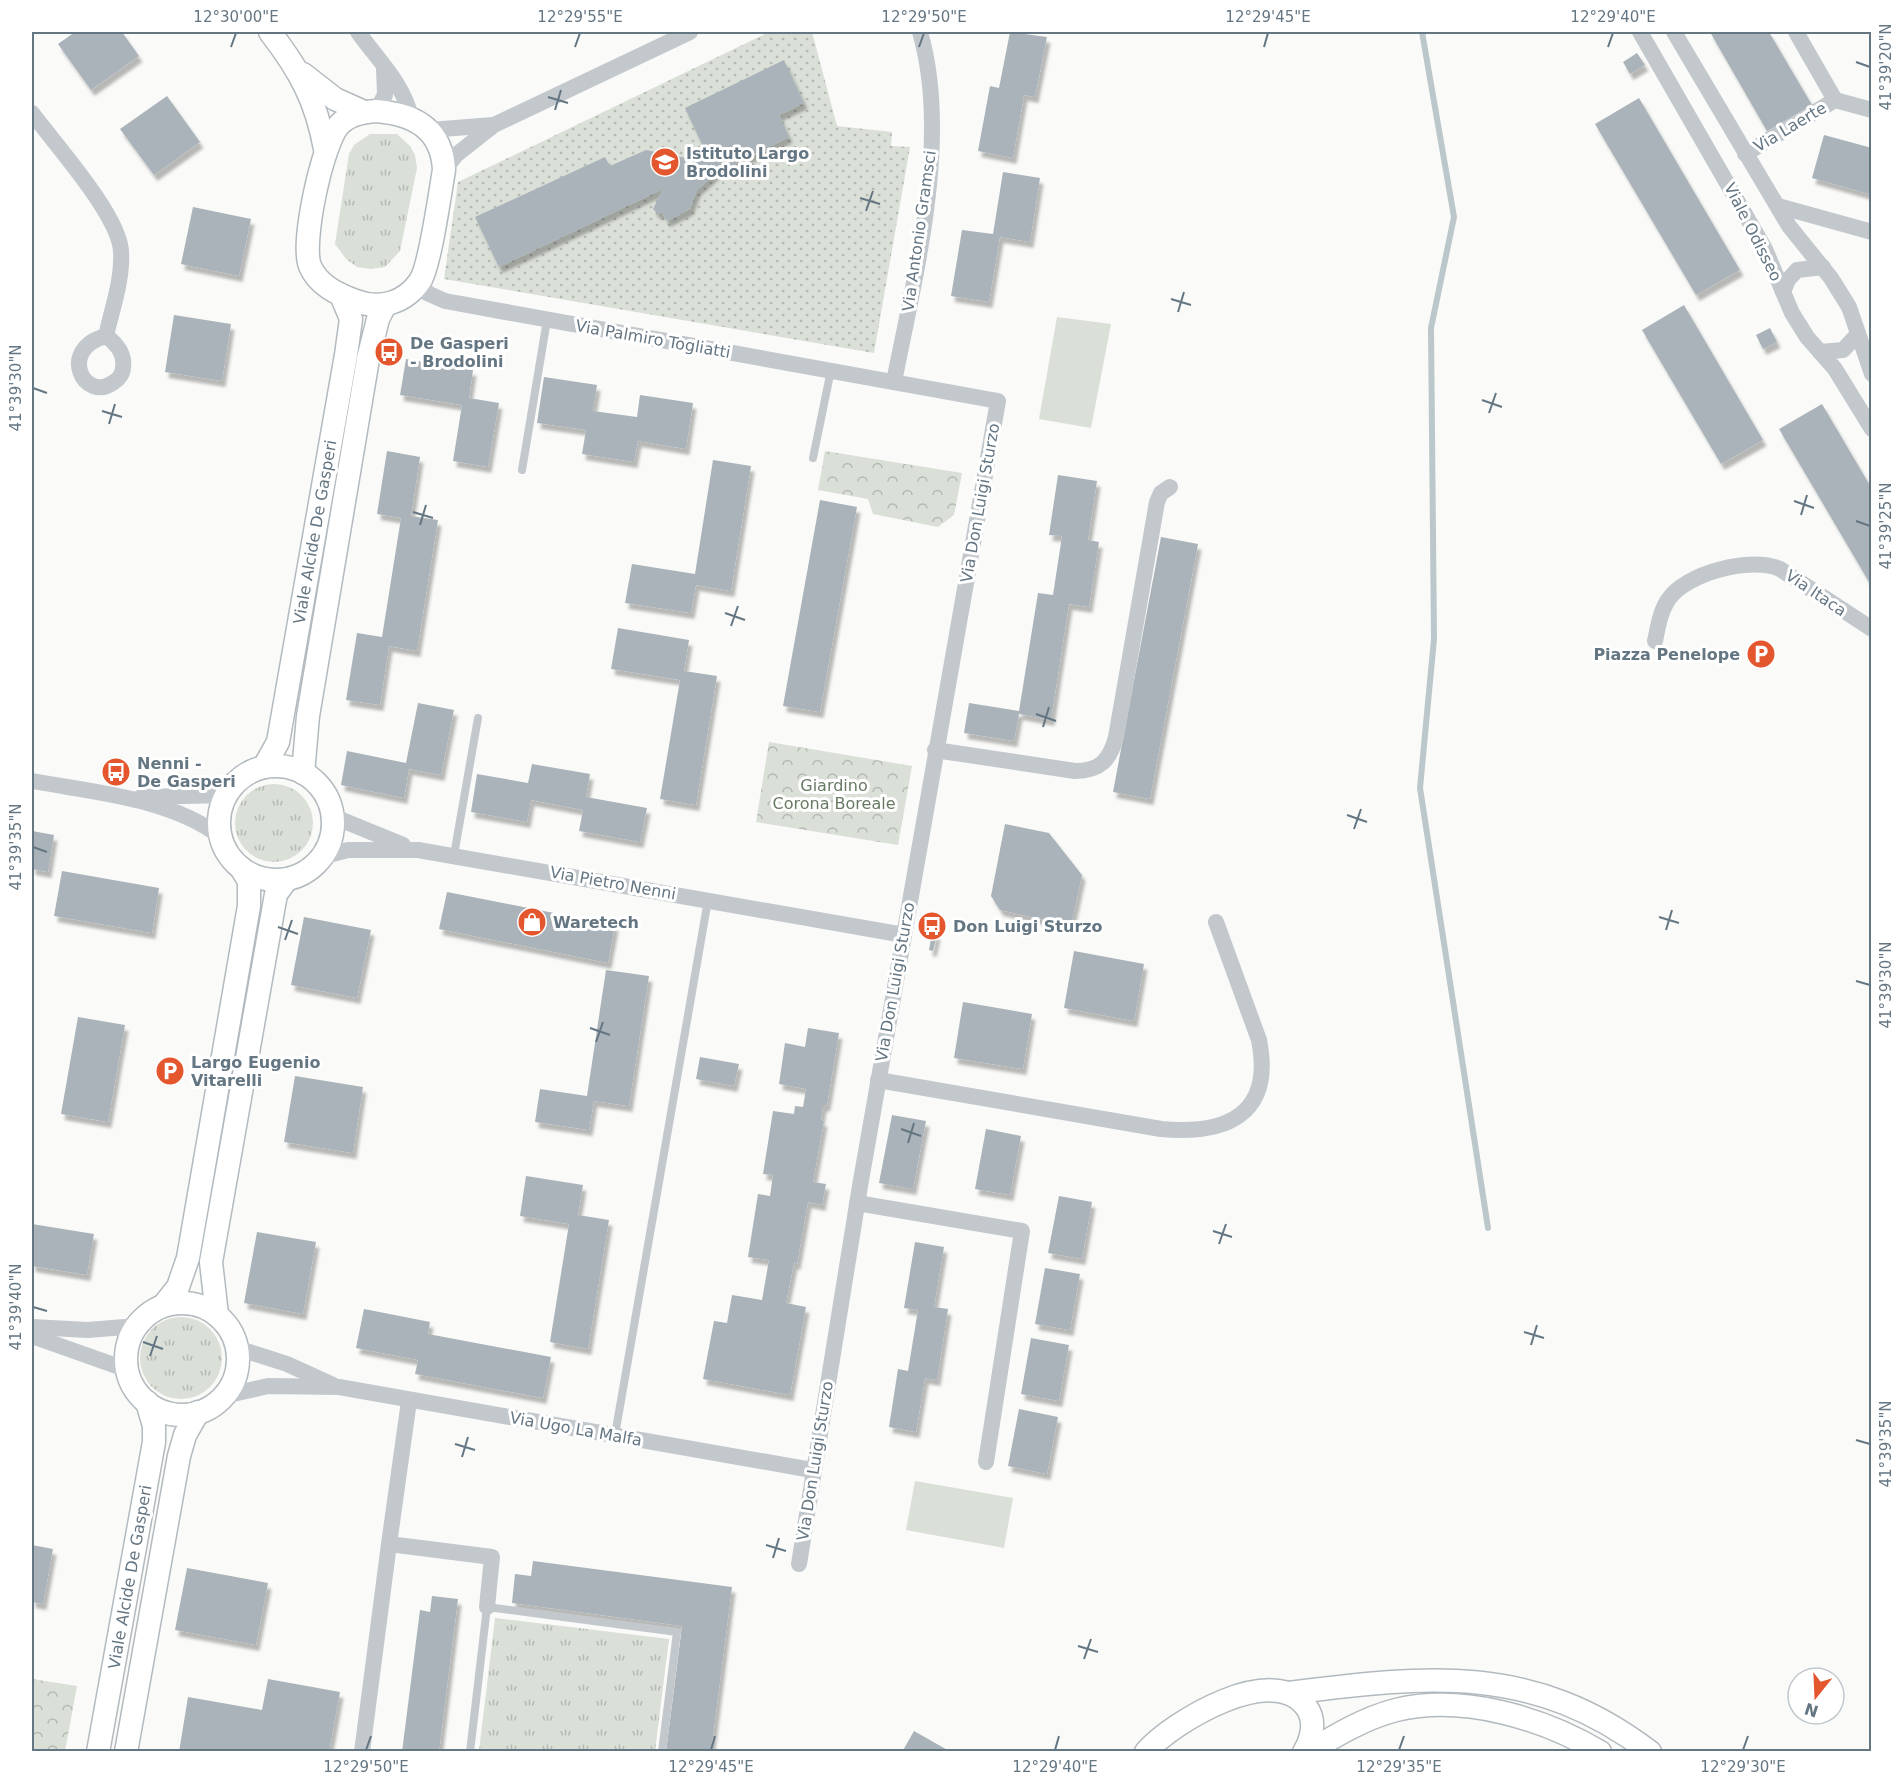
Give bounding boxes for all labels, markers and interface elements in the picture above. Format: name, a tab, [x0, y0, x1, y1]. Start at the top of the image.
text: 12°30'00"E	[193, 8, 279, 26]
text: 12°29'55"E	[537, 8, 623, 26]
text: 12°29'50"E	[881, 8, 967, 26]
text: 12°29'45"E	[1225, 8, 1311, 26]
text: 12°29'40"E	[1570, 8, 1656, 26]
text: 41°39'20"N	[1877, 23, 1895, 111]
street label: Via Laerte	[1750, 98, 1830, 156]
place label: Istituto Largo Brodolini	[686, 144, 809, 181]
school or university icon: Istituto Largo Brodolini	[649, 146, 681, 178]
street label: Via Antonio Gramsci	[898, 149, 940, 313]
street label: Viale Odisseo	[1720, 180, 1786, 284]
street label: Via Palmiro Togliatti	[574, 316, 732, 362]
place label: De Gasperi - Brodolini	[410, 334, 509, 371]
bus stop icon: De Gasperi - Brodolini	[373, 336, 405, 368]
text: 41°39'30"N	[7, 344, 25, 432]
street label: Via Don Luigi Sturzo	[957, 422, 1003, 584]
street label: Viale Alcide De Gasperi	[289, 438, 341, 626]
text: 41°39'25"N	[1877, 482, 1895, 570]
street label: Via Itaca	[1782, 566, 1850, 620]
parking icon: Piazza Penelope	[1745, 638, 1777, 670]
place label: Piazza Penelope	[1593, 645, 1740, 664]
place label: Nenni - De Gasperi	[137, 754, 236, 791]
bus stop icon: Nenni - De Gasperi	[100, 756, 132, 788]
park label: Giardino Corona Boreale	[773, 776, 895, 813]
text: 41°39'35"N	[7, 803, 25, 891]
street label: Via Pietro Nenni	[549, 863, 677, 903]
street label: Via Don Luigi Sturzo	[872, 901, 918, 1063]
shop icon: Waretech	[516, 906, 548, 938]
bus stop icon: Don Luigi Sturzo	[916, 910, 948, 942]
place label: Waretech	[553, 913, 639, 932]
place label: Don Luigi Sturzo	[953, 917, 1103, 936]
text: 41°39'30"N	[1877, 941, 1895, 1029]
place label: Largo Eugenio Vitarelli	[191, 1053, 320, 1090]
parking icon: Largo Eugenio Vitarelli	[154, 1055, 186, 1087]
text: 41°39'40"N	[7, 1263, 25, 1351]
street label: Via Don Luigi Sturzo	[793, 1380, 837, 1542]
text: 41°39'35"N	[1877, 1400, 1895, 1488]
street label: Via Ugo La Malfa	[508, 1408, 644, 1450]
street label: Viale Alcide De Gasperi	[104, 1483, 156, 1671]
north arrow	[1786, 1666, 1846, 1726]
text: N	[1802, 1699, 1821, 1721]
text: 12°29'50"E	[323, 1758, 409, 1776]
text: 12°29'45"E	[668, 1758, 754, 1776]
text: 12°29'40"E	[1012, 1758, 1098, 1776]
text: 12°29'35"E	[1356, 1758, 1442, 1776]
text: 12°29'30"E	[1700, 1758, 1786, 1776]

